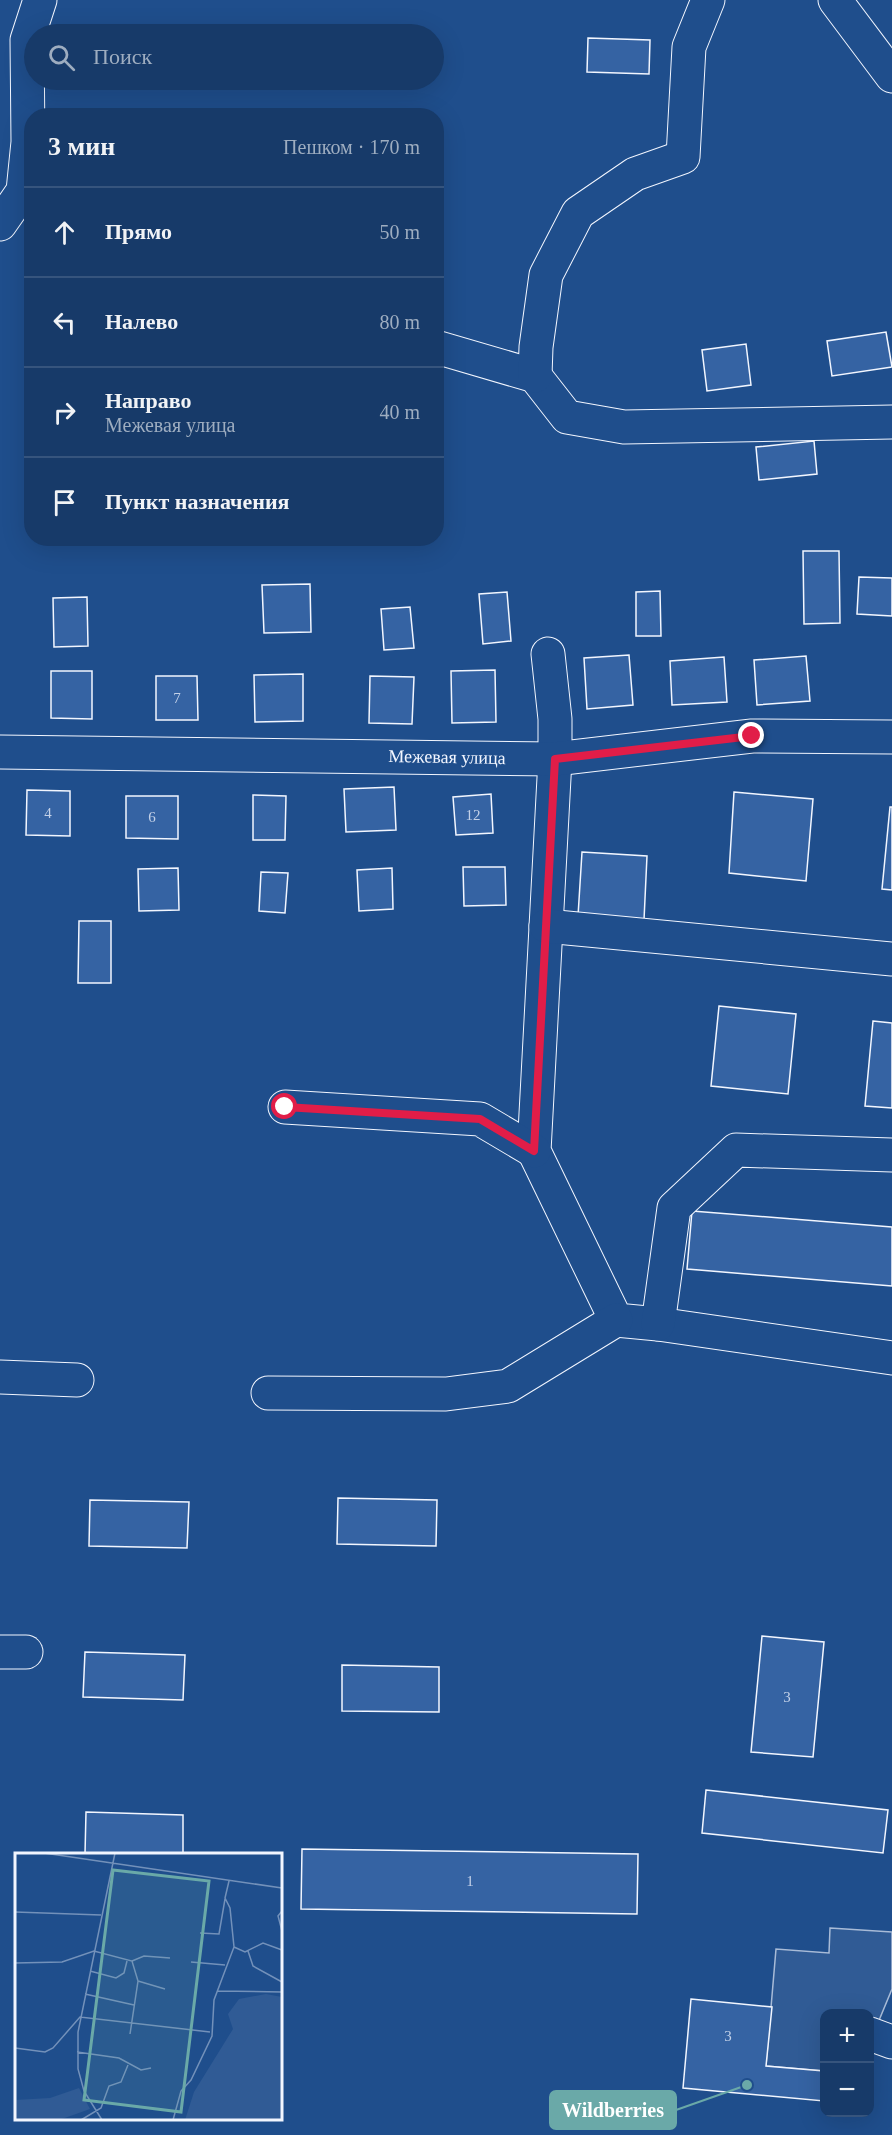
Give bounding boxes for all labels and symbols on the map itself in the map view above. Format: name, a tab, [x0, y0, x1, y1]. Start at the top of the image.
house number: 7	[173, 690, 181, 706]
route end	[738, 722, 764, 748]
street label: Межевая улица	[388, 746, 506, 768]
house number: 4	[44, 805, 52, 821]
house number: 12	[466, 807, 481, 823]
house number: 6	[148, 809, 156, 825]
route start	[271, 1093, 297, 1119]
house number: 3	[783, 1689, 791, 1705]
inset map	[15, 1853, 282, 2120]
house number: 1	[466, 1873, 474, 1889]
house number: 3	[724, 2028, 732, 2044]
callout: Wildberries	[550, 2091, 676, 2129]
text: Wildberries	[562, 2099, 664, 2121]

